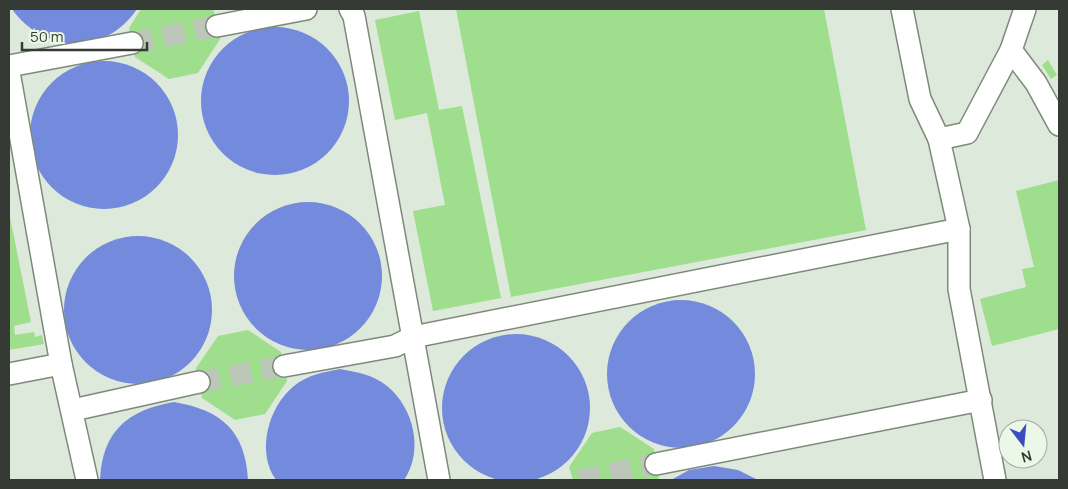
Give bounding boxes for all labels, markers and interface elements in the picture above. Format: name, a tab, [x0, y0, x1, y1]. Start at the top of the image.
scale bar	[22, 20, 148, 52]
text: 50 m	[30, 26, 64, 47]
north arrow	[998, 419, 1048, 469]
text: N	[1019, 446, 1034, 467]

